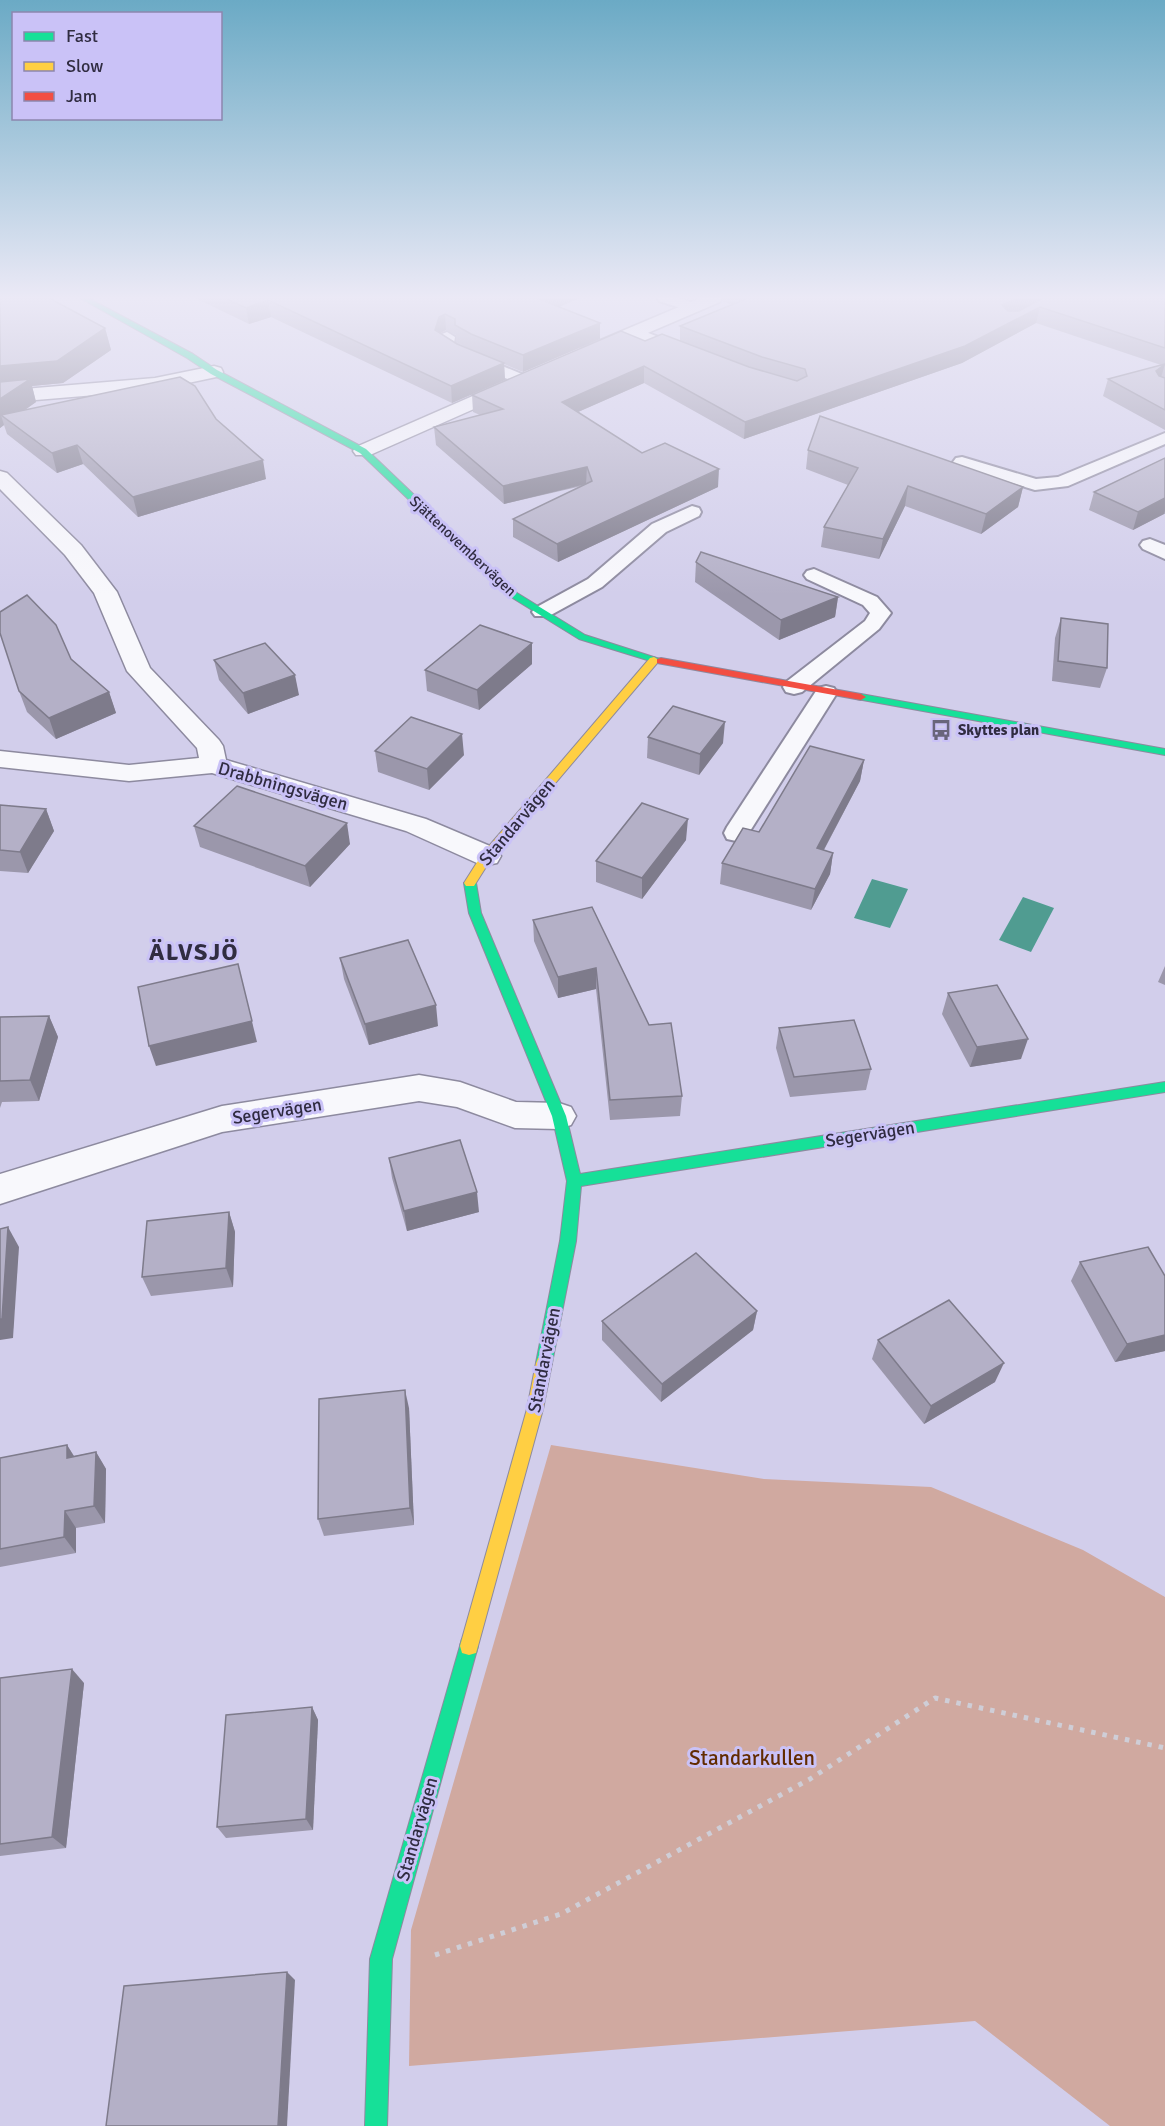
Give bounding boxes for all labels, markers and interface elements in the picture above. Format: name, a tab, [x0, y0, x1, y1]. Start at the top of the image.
legend	[12, 12, 222, 120]
text: Fast	[66, 25, 98, 47]
text: Slow	[66, 55, 103, 77]
text: Jam	[66, 85, 97, 107]
street label: Sjättenovembervägen	[406, 492, 520, 600]
bus stop icon: Skyttes plan	[929, 718, 953, 742]
place label: Skyttes plan	[958, 721, 1039, 739]
street label: Drabbningsvägen	[216, 757, 350, 815]
street label: Standarvägen	[474, 774, 560, 870]
district label: ÄLVSJÖ	[149, 937, 239, 967]
street label: Segervägen	[231, 1093, 323, 1129]
street label: Segervägen	[824, 1116, 916, 1152]
street label: Standarvägen	[523, 1306, 565, 1414]
park label: Standarkullen	[689, 1745, 815, 1771]
street label: Standarvägen	[392, 1775, 442, 1883]

